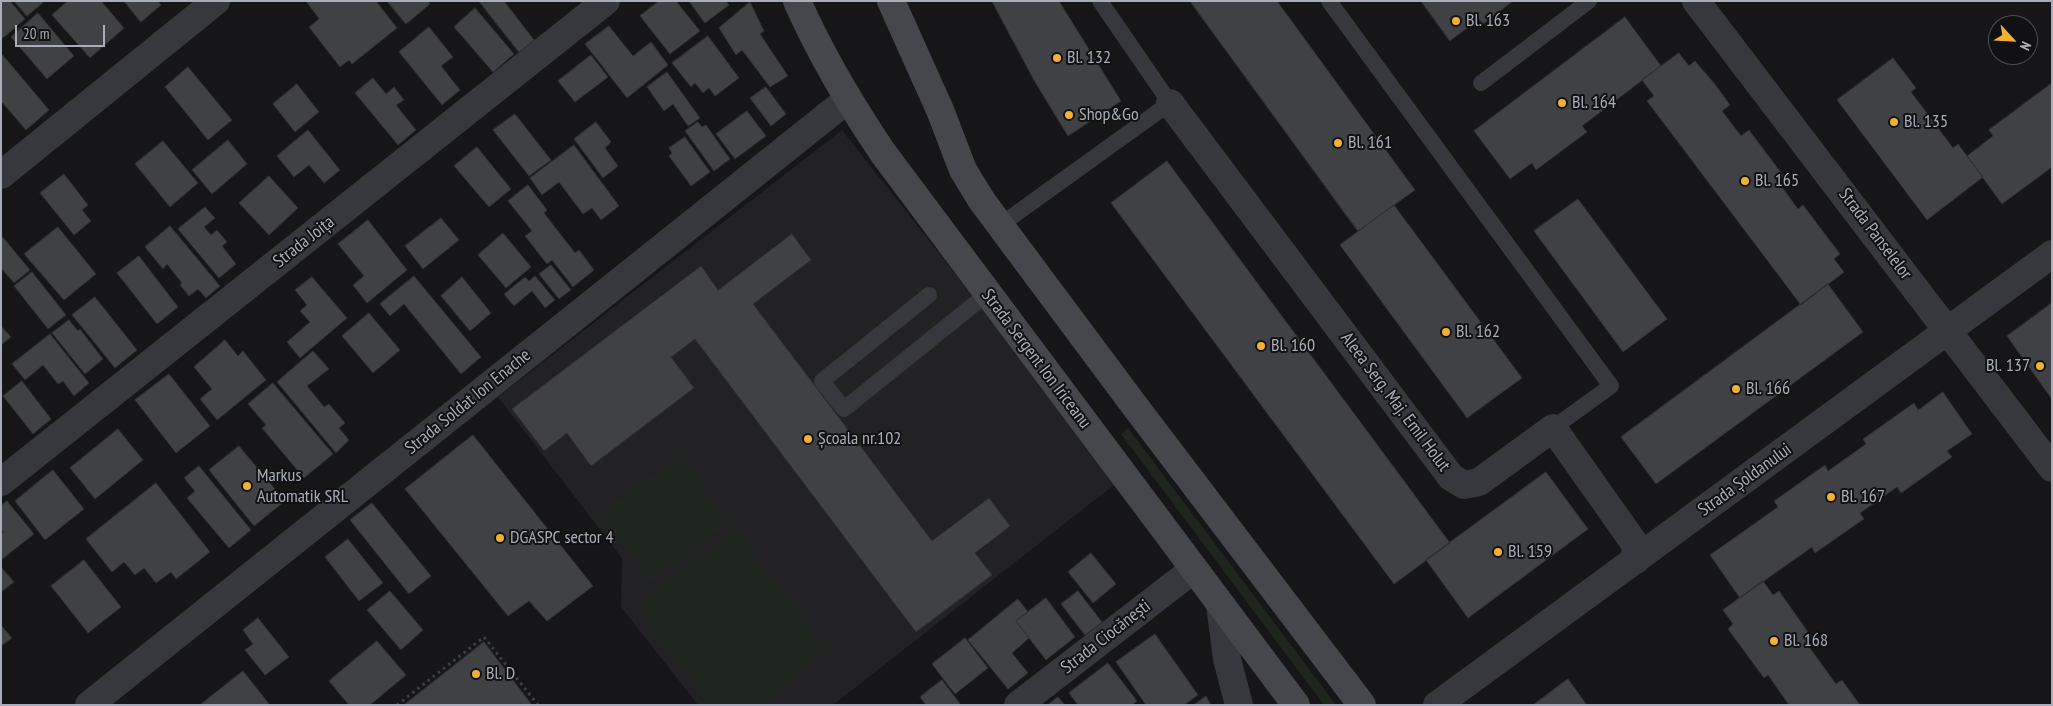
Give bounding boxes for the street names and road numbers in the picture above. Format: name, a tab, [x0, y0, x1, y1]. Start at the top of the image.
street label: Strada Panselelor	[1834, 184, 1916, 284]
street label: Strada Joița	[269, 211, 339, 273]
street label: Strada Sergent Ion Iriceanu	[977, 285, 1095, 433]
street label: Aleea Serg. Maj. Emil Holut	[1336, 328, 1454, 476]
street label: Strada Soldat Ion Enache	[401, 345, 535, 459]
street label: Strada Șoldanului	[1694, 439, 1796, 521]
street label: Strada Ciocănești	[1057, 595, 1155, 679]

